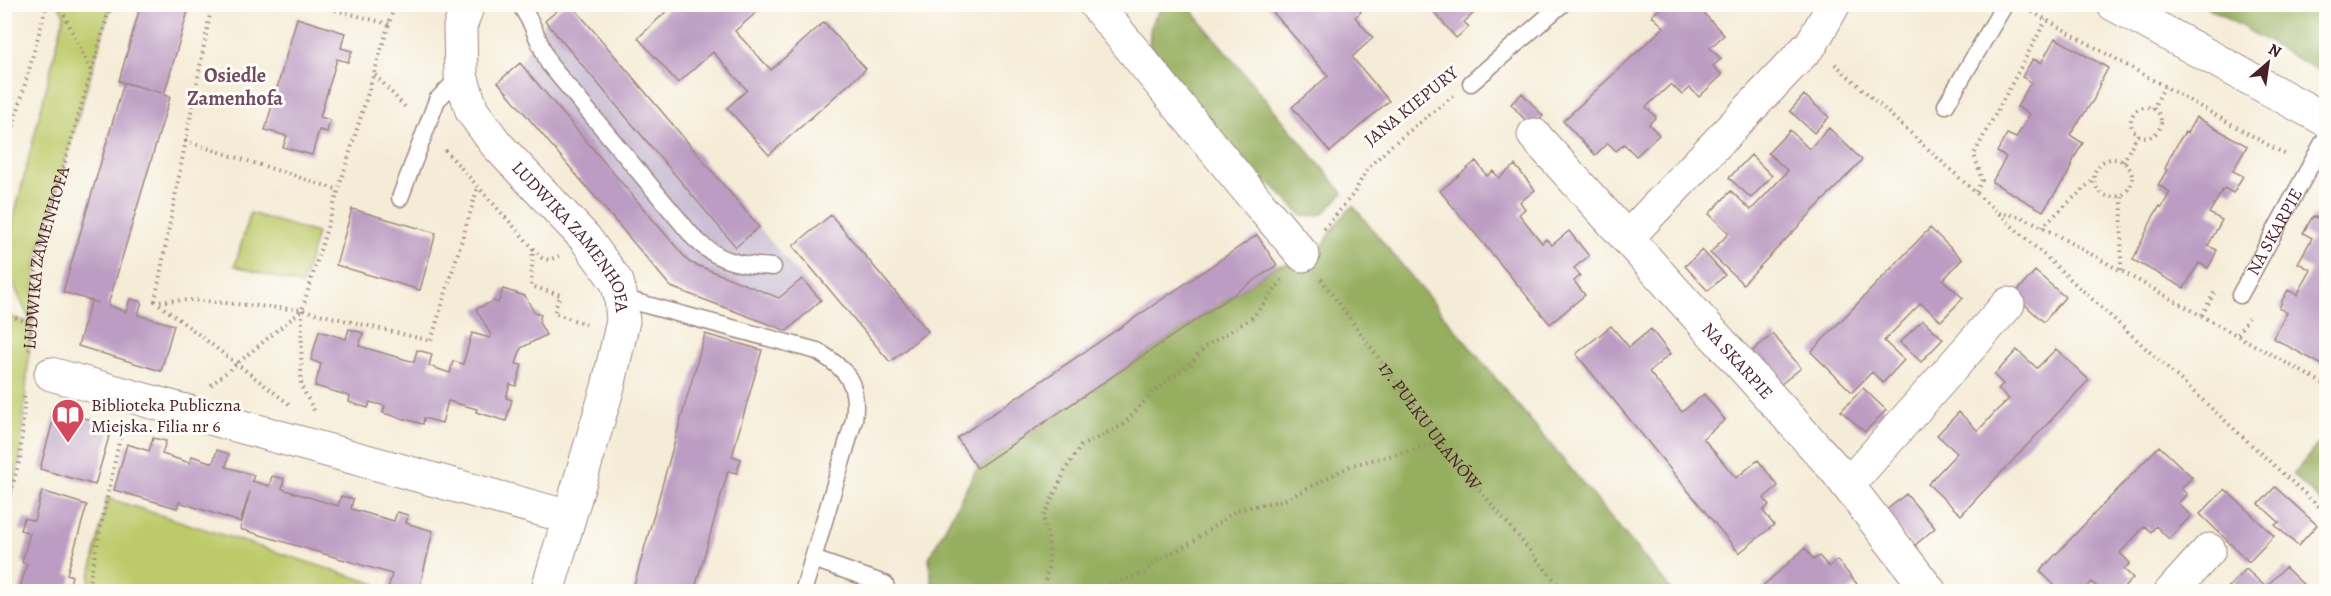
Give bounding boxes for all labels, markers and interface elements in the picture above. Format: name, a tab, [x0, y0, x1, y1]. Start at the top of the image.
north arrow	[2238, 33, 2298, 93]
text: N	[2264, 38, 2286, 63]
street label: JANA KIEPURY	[1359, 60, 1464, 151]
district label: Osiedle Zamenhofa	[187, 62, 283, 112]
street label: LUDWIKA ZAMENHOFA	[506, 156, 634, 314]
street label: LUDWIKA ZAMENHOFA	[17, 163, 75, 351]
street label: NA SKARPIE	[2241, 184, 2308, 280]
street label: NA SKARPIE	[1696, 317, 1779, 405]
street label: 17. PUŁKU UŁANÓW	[1373, 357, 1487, 495]
place label: Biblioteka Publiczna Miejska. Filia nr 6	[91, 393, 242, 438]
library icon: Biblioteka Publiczna Miejska. Filia nr 6	[50, 397, 86, 444]

